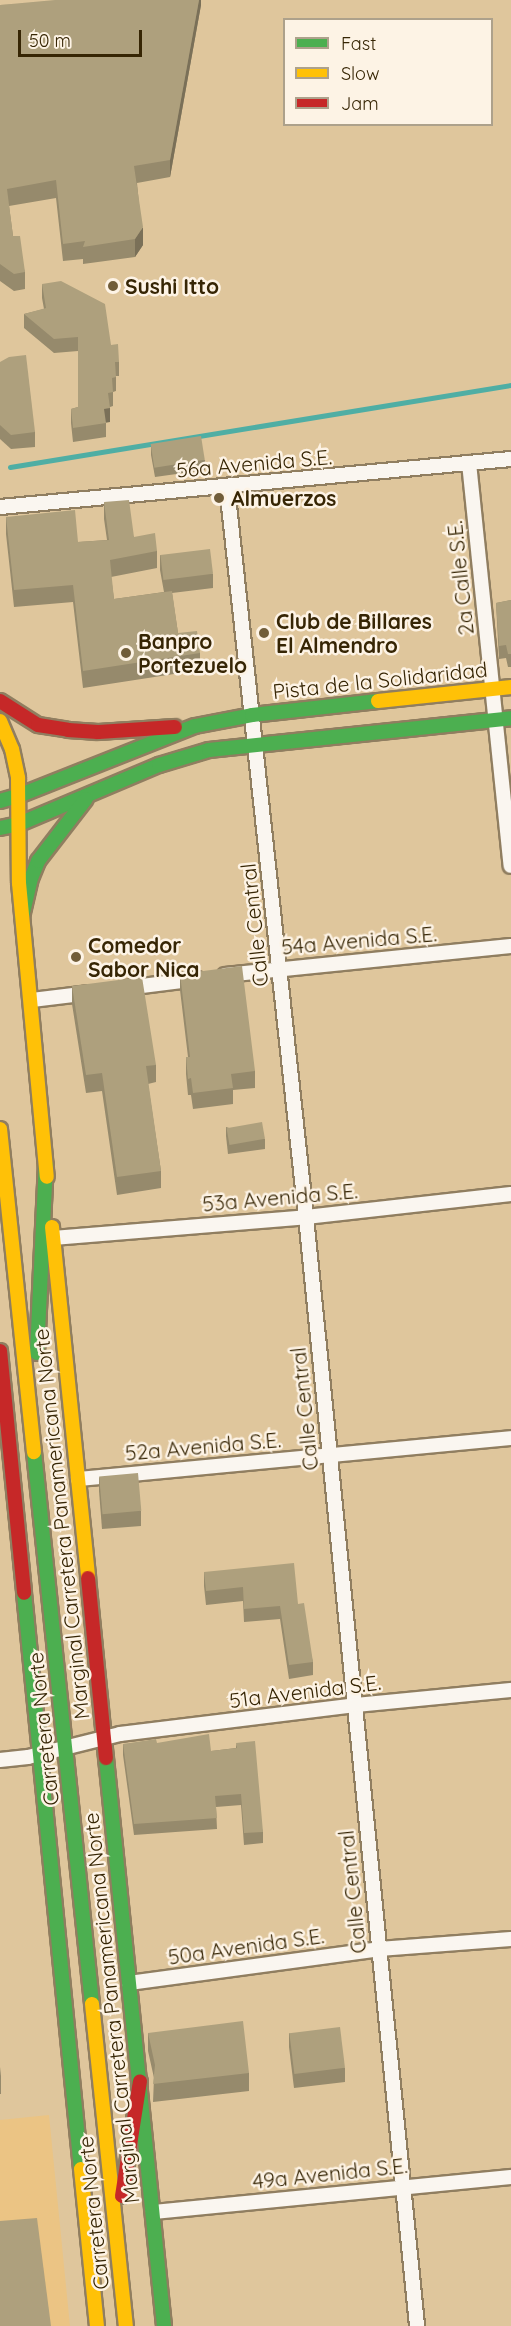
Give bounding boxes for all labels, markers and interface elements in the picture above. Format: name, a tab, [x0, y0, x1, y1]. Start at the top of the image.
scale bar	[21, 18, 146, 56]
legend	[283, 18, 493, 126]
text: 50 m	[29, 29, 71, 52]
text: Fast	[341, 32, 376, 55]
text: Slow	[341, 62, 379, 85]
text: Jam	[341, 92, 379, 115]
place label: Sushi Itto	[125, 273, 219, 299]
marker: Sushi Itto	[106, 279, 120, 293]
street label: 56a Avenida S.E.	[175, 444, 333, 482]
place label: Almuerzos	[231, 485, 336, 511]
marker: Almuerzos	[212, 491, 226, 505]
street label: 2a Calle S.E.	[441, 520, 479, 636]
place label: Club de Billares El Almendro	[276, 608, 432, 658]
marker: Club de Billares El Almendro	[257, 626, 271, 640]
place label: Banpro Portezuelo	[138, 628, 247, 678]
marker: Banpro Portezuelo	[119, 646, 133, 660]
street label: Pista de la Solidaridad	[271, 656, 489, 704]
street label: Calle Central	[235, 862, 273, 988]
street label: 54a Avenida S.E.	[280, 921, 438, 959]
place label: Comedor Sabor Nica	[88, 932, 200, 982]
marker: Comedor Sabor Nica	[69, 950, 83, 964]
street label: 53a Avenida S.E.	[201, 1178, 359, 1216]
street label: Marginal Carretera Panamericana Norte	[28, 1327, 94, 1721]
street label: Calle Central	[285, 1346, 323, 1472]
street label: 52a Avenida S.E.	[124, 1427, 282, 1465]
street label: Carretera Norte	[22, 1651, 64, 1807]
street label: 51a Avenida S.E.	[228, 1669, 382, 1713]
street label: Marginal Carretera Panamericana Norte	[78, 1811, 144, 2205]
street label: Calle Central	[333, 1829, 371, 1955]
street label: 50a Avenida S.E.	[166, 1923, 326, 1969]
street label: Carretera Norte	[72, 2135, 114, 2291]
street label: 49a Avenida S.E.	[251, 2152, 409, 2194]

